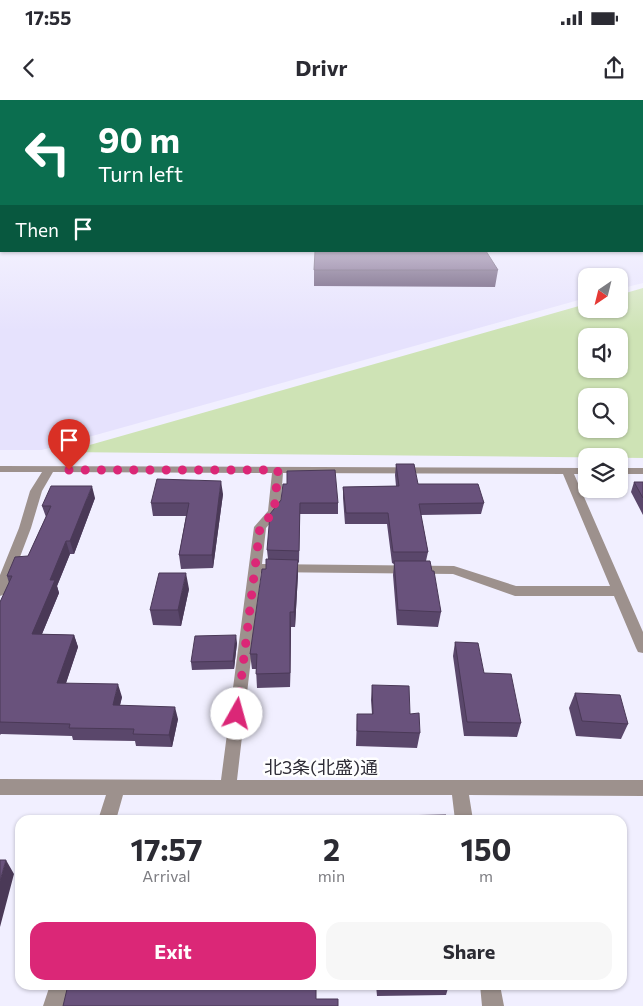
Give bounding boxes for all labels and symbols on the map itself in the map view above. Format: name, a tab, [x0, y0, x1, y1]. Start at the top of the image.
north arrow	[578, 268, 628, 318]
pin	[48, 419, 90, 470]
position arrow	[210, 687, 262, 739]
street label: 北3条(北盛)通	[264, 756, 378, 778]

